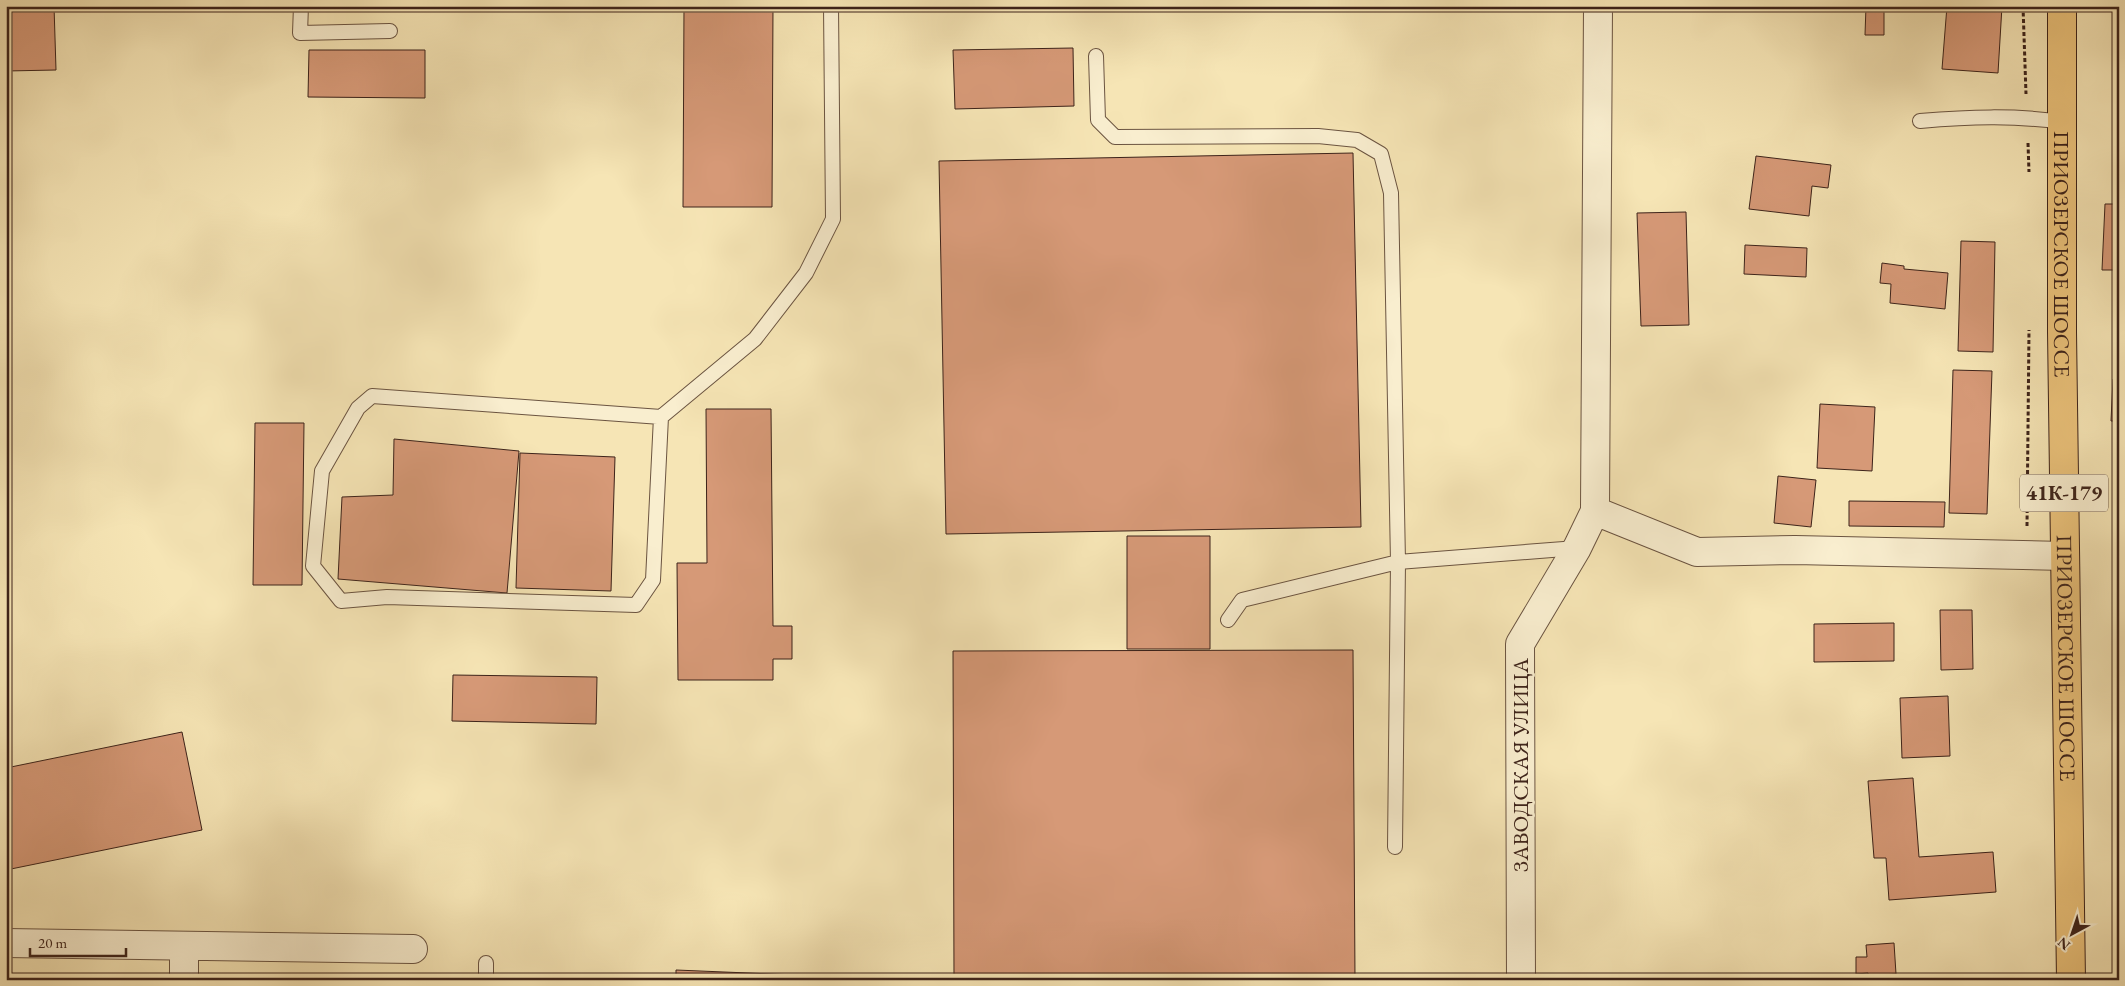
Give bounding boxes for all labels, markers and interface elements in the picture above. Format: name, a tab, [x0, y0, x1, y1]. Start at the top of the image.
street label: ПРИОЗЕРСКОЕ ШОССЕ	[2047, 131, 2077, 378]
road number: 41К-179	[2020, 474, 2108, 512]
street label: ПРИОЗЕРСКОЕ ШОССЕ	[2050, 534, 2082, 782]
street label: ЗАВОДСКАЯ УЛИЦА	[1506, 657, 1535, 872]
north arrow	[2048, 908, 2098, 958]
scale bar	[30, 926, 126, 958]
text: 20 m	[38, 933, 67, 952]
text: N	[2053, 933, 2074, 954]

